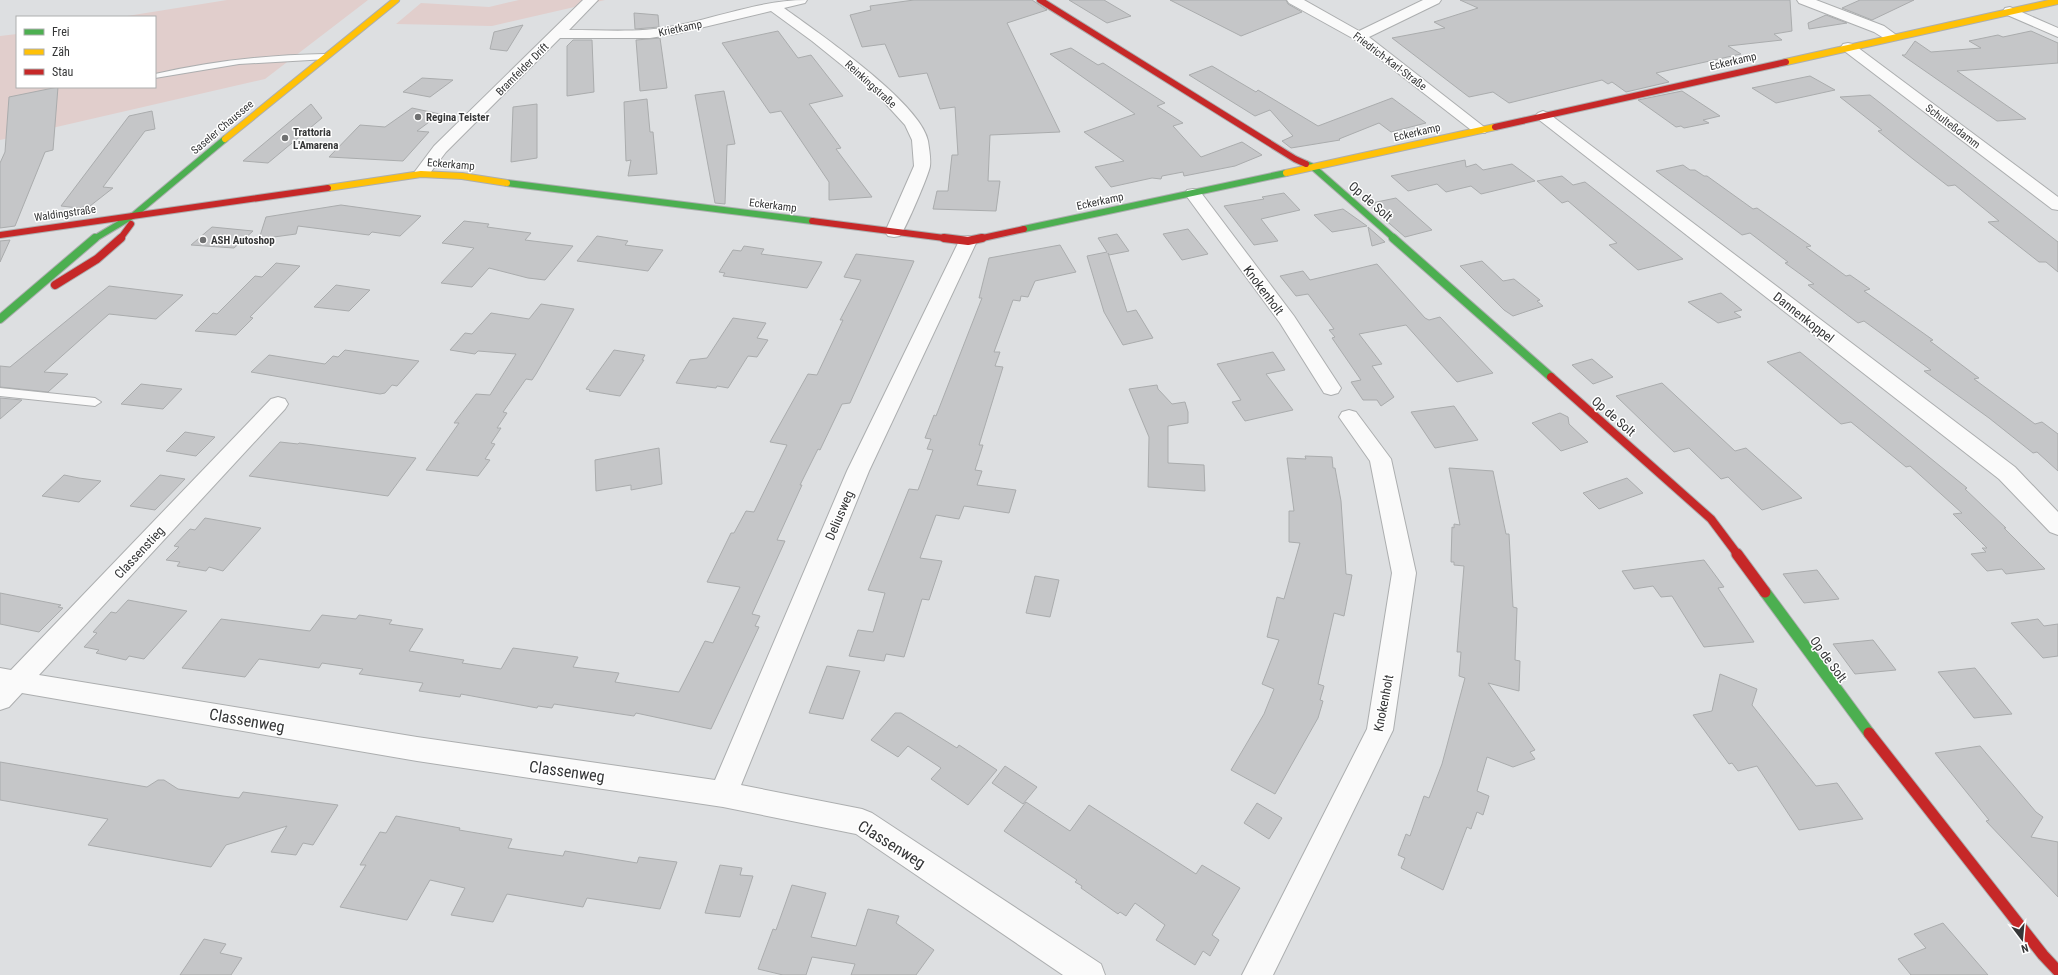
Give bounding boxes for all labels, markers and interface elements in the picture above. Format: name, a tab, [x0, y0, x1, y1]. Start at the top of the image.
legend	[16, 16, 156, 88]
street label: Krietkamp	[657, 18, 703, 39]
text: Frei	[52, 25, 70, 39]
street label: Friedrich-Karl-Straße	[1350, 29, 1429, 93]
street label: Bramfelder Drift	[493, 40, 551, 98]
text: Zäh	[52, 45, 70, 59]
street label: Eckerkamp	[1708, 50, 1758, 73]
street label: Reinkingstraße	[842, 58, 899, 111]
text: Stau	[52, 65, 74, 79]
street label: Saseler Chaussee	[189, 98, 256, 157]
street label: Schulteßdamm	[1923, 102, 1983, 151]
place label: Regina Teister	[426, 111, 490, 124]
marker: Regina Teister	[413, 112, 423, 122]
street label: Eckerkamp	[1392, 121, 1442, 144]
place label: Trattoria L'Amarena	[293, 126, 338, 152]
marker: Trattoria L'Amarena	[280, 133, 290, 143]
street label: Eckerkamp	[427, 156, 475, 173]
street label: Op de Solt	[1346, 178, 1396, 224]
street label: Eckerkamp	[1075, 190, 1125, 213]
street label: Eckerkamp	[748, 196, 797, 215]
street label: Waldingstraße	[33, 203, 97, 224]
place label: ASH Autoshop	[211, 234, 275, 247]
marker: ASH Autoshop	[198, 235, 208, 245]
street label: Knokenholt	[1240, 263, 1287, 318]
street label: Dannenkoppel	[1770, 289, 1837, 346]
street label: Op de Solt	[1589, 393, 1639, 439]
street label: Deliusweg	[822, 488, 857, 542]
street label: Classenstieg	[111, 523, 167, 582]
street label: Op de Solt	[1807, 634, 1850, 685]
street label: Knokenholt	[1371, 673, 1396, 733]
street label: Classenweg	[208, 705, 286, 736]
street label: Classenweg	[528, 757, 606, 786]
street label: Classenweg	[854, 816, 929, 873]
north arrow	[2002, 919, 2042, 959]
text: N	[2019, 941, 2030, 955]

